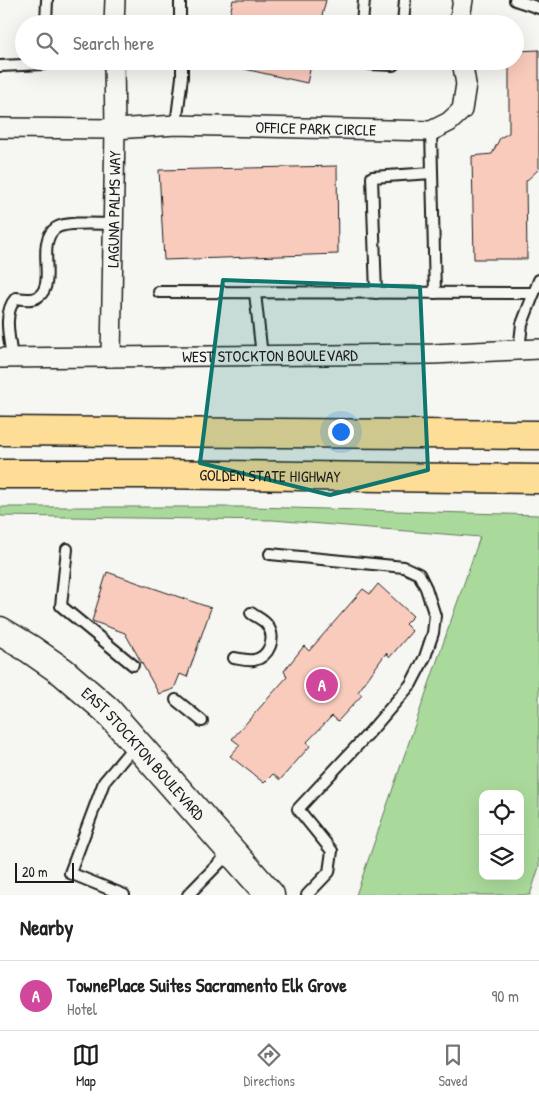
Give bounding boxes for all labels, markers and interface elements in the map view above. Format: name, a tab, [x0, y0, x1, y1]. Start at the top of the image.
search box	[15, 15, 524, 70]
icon: search	[33, 29, 61, 57]
text: Search here	[73, 30, 154, 56]
street label: OFFICE PARK CIRCLE	[255, 116, 376, 141]
street label: LAGUNA PALMS WAY	[102, 150, 126, 268]
street label: WEST STOCKTON BOULEVARD	[182, 344, 358, 367]
your location	[328, 419, 354, 445]
street label: GOLDEN STATE HIGHWAY	[199, 464, 341, 487]
pin: A	[306, 666, 338, 704]
street label: EAST STOCKTON BOULEVARD	[77, 682, 210, 825]
map controls	[479, 790, 524, 880]
button: locate	[479, 790, 524, 835]
button: layers	[479, 835, 524, 880]
scale bar	[15, 860, 74, 883]
text: 20 m	[22, 862, 48, 881]
text: Nearby	[20, 913, 73, 942]
text: TownePlace Suites Sacramento Elk Grove	[67, 972, 347, 998]
text: A	[32, 985, 40, 1007]
text: 90 m	[491, 985, 519, 1007]
text: Hotel	[67, 998, 97, 1020]
tab: Map	[72, 1041, 100, 1090]
tab: Directions	[243, 1041, 295, 1090]
tab: Saved	[439, 1041, 467, 1090]

